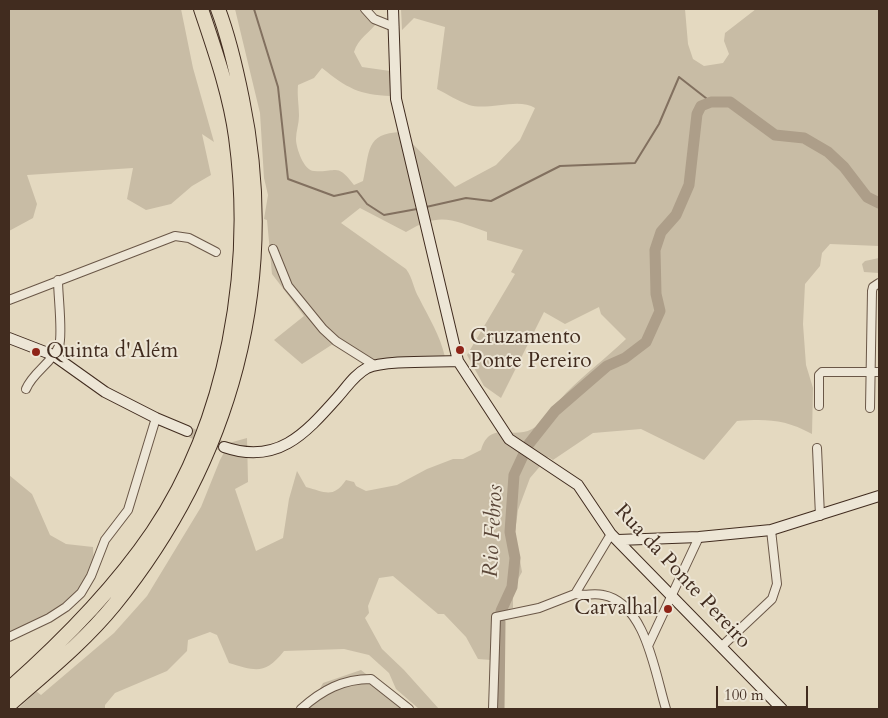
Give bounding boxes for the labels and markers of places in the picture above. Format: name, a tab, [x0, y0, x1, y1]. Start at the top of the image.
place label: Cruzamento Ponte Pereiro	[470, 325, 592, 375]
place label: Quinta d'Além	[46, 339, 178, 365]
marker: Cruzamento Ponte Pereiro	[454, 344, 466, 356]
marker: Quinta d'Além	[30, 346, 42, 358]
place label: Carvalhal	[574, 596, 658, 622]
marker: Carvalhal	[662, 603, 674, 615]

